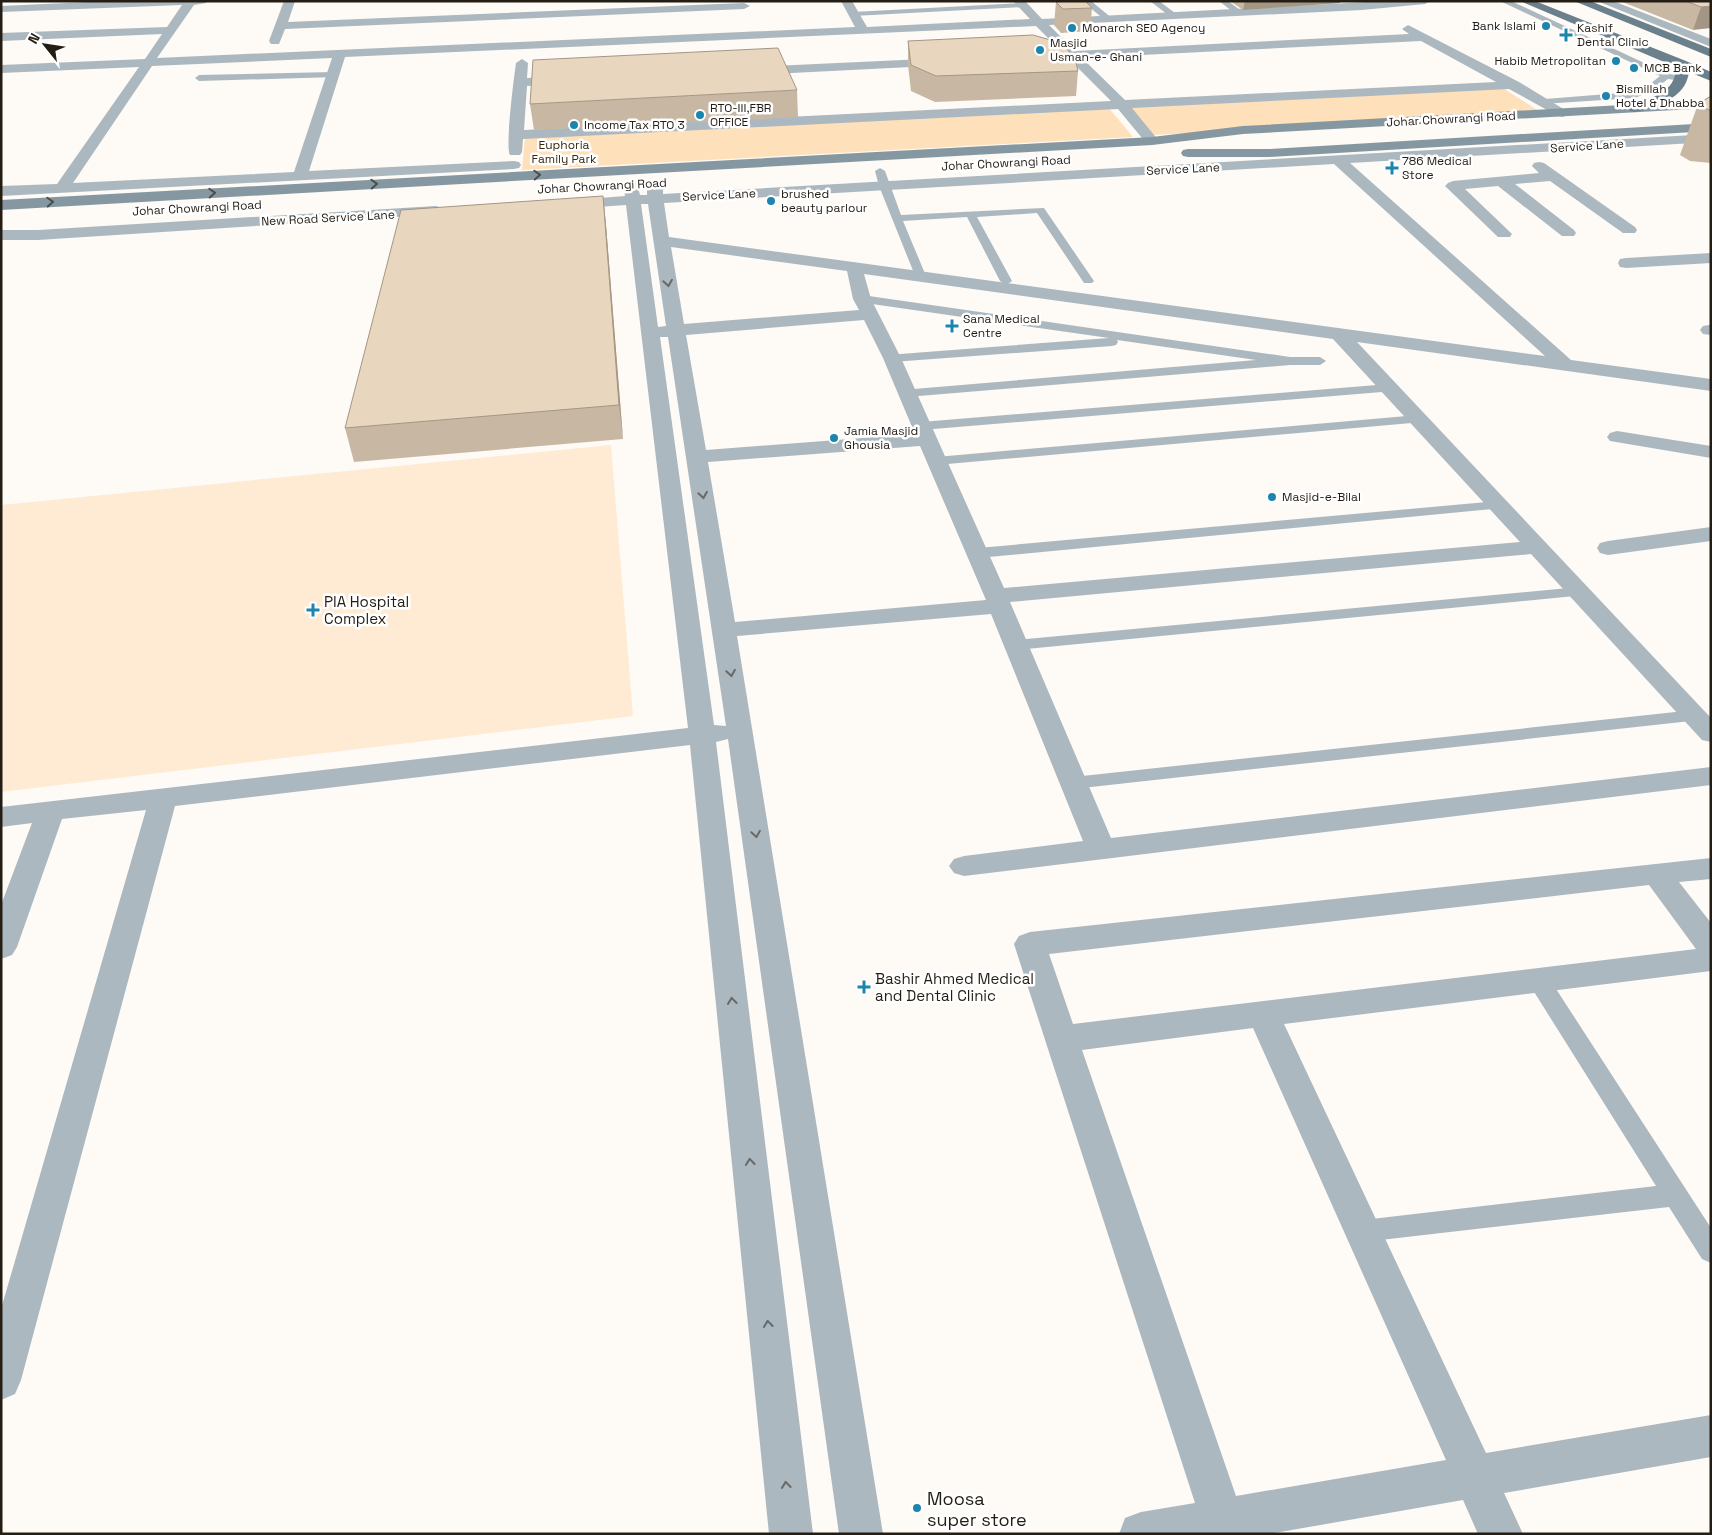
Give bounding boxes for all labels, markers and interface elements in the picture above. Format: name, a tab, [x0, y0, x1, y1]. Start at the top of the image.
place label: Bank Islami	[1472, 18, 1536, 34]
north arrow	[20, 20, 70, 70]
place label: Monarch SEO Agency	[1082, 20, 1205, 36]
marker: Bank Islami	[1540, 20, 1552, 32]
place label: Kashif Dental Clinic	[1577, 20, 1649, 50]
marker: Monarch SEO Agency	[1066, 22, 1078, 34]
marker: Kashif Dental Clinic	[1559, 28, 1573, 42]
text: N	[24, 30, 44, 47]
place label: Masjid Usman-e- Ghani	[1050, 35, 1142, 65]
marker: Masjid Usman-e- Ghani	[1034, 44, 1046, 56]
place label: Habib Metropolitan	[1494, 53, 1606, 69]
marker: Habib Metropolitan	[1610, 55, 1622, 67]
place label: MCB Bank	[1644, 60, 1702, 76]
marker: MCB Bank	[1628, 62, 1640, 74]
place label: Bismillah Hotel & Dhabba	[1616, 81, 1704, 111]
marker: Bismillah Hotel & Dhabba	[1600, 90, 1612, 102]
place label: RTO-III,FBR OFFICE	[710, 100, 771, 130]
street label: Johar Chowrangi Road	[1386, 108, 1516, 130]
marker: RTO-III,FBR OFFICE	[694, 109, 706, 121]
place label: Income Tax RTO 3	[584, 117, 685, 133]
marker: Income Tax RTO 3	[568, 119, 580, 131]
street label: Service Lane	[1550, 135, 1624, 157]
park label: Euphoria Family Park	[532, 137, 597, 167]
street label: Johar Chowrangi Road	[941, 152, 1071, 174]
place label: 786 Medical Store	[1402, 153, 1472, 183]
street label: Service Lane	[1146, 159, 1220, 179]
marker: 786 Medical Store	[1386, 162, 1398, 174]
one-way arrow	[533, 170, 541, 181]
street label: Johar Chowrangi Road	[537, 175, 667, 197]
one-way arrow	[371, 179, 379, 190]
street label: Service Lane	[682, 185, 756, 205]
place label: brushed beauty parlour	[781, 186, 868, 216]
one-way arrow	[208, 188, 216, 199]
marker: brushed beauty parlour	[765, 195, 777, 207]
one-way arrow	[46, 197, 54, 208]
street label: Johar Chowrangi Road	[132, 197, 262, 219]
street label: New Road Service Lane	[261, 207, 395, 229]
one-way arrow	[663, 279, 673, 287]
place label: Sana Medical Centre	[963, 311, 1040, 341]
marker: Sana Medical Centre	[945, 319, 959, 333]
place label: Jamia Masjid Ghousia	[844, 423, 918, 453]
marker: Jamia Masjid Ghousia	[828, 432, 840, 444]
place label: Masjid-e-Bilal	[1282, 489, 1361, 505]
one-way arrow	[697, 491, 707, 500]
marker: Masjid-e-Bilal	[1266, 491, 1278, 503]
place label: PIA Hospital Complex	[324, 592, 409, 628]
marker: PIA Hospital Complex	[306, 603, 320, 617]
one-way arrow	[725, 669, 736, 677]
one-way arrow	[750, 829, 760, 838]
place label: Bashir Ahmed Medical and Dental Clinic	[875, 969, 1034, 1005]
marker: Bashir Ahmed Medical and Dental Clinic	[857, 980, 871, 994]
one-way arrow	[727, 997, 738, 1005]
one-way arrow	[745, 1158, 756, 1166]
one-way arrow	[763, 1320, 774, 1328]
one-way arrow	[781, 1481, 792, 1489]
place label: Moosa super store	[927, 1487, 1027, 1531]
marker: Moosa super store	[911, 1502, 923, 1514]

